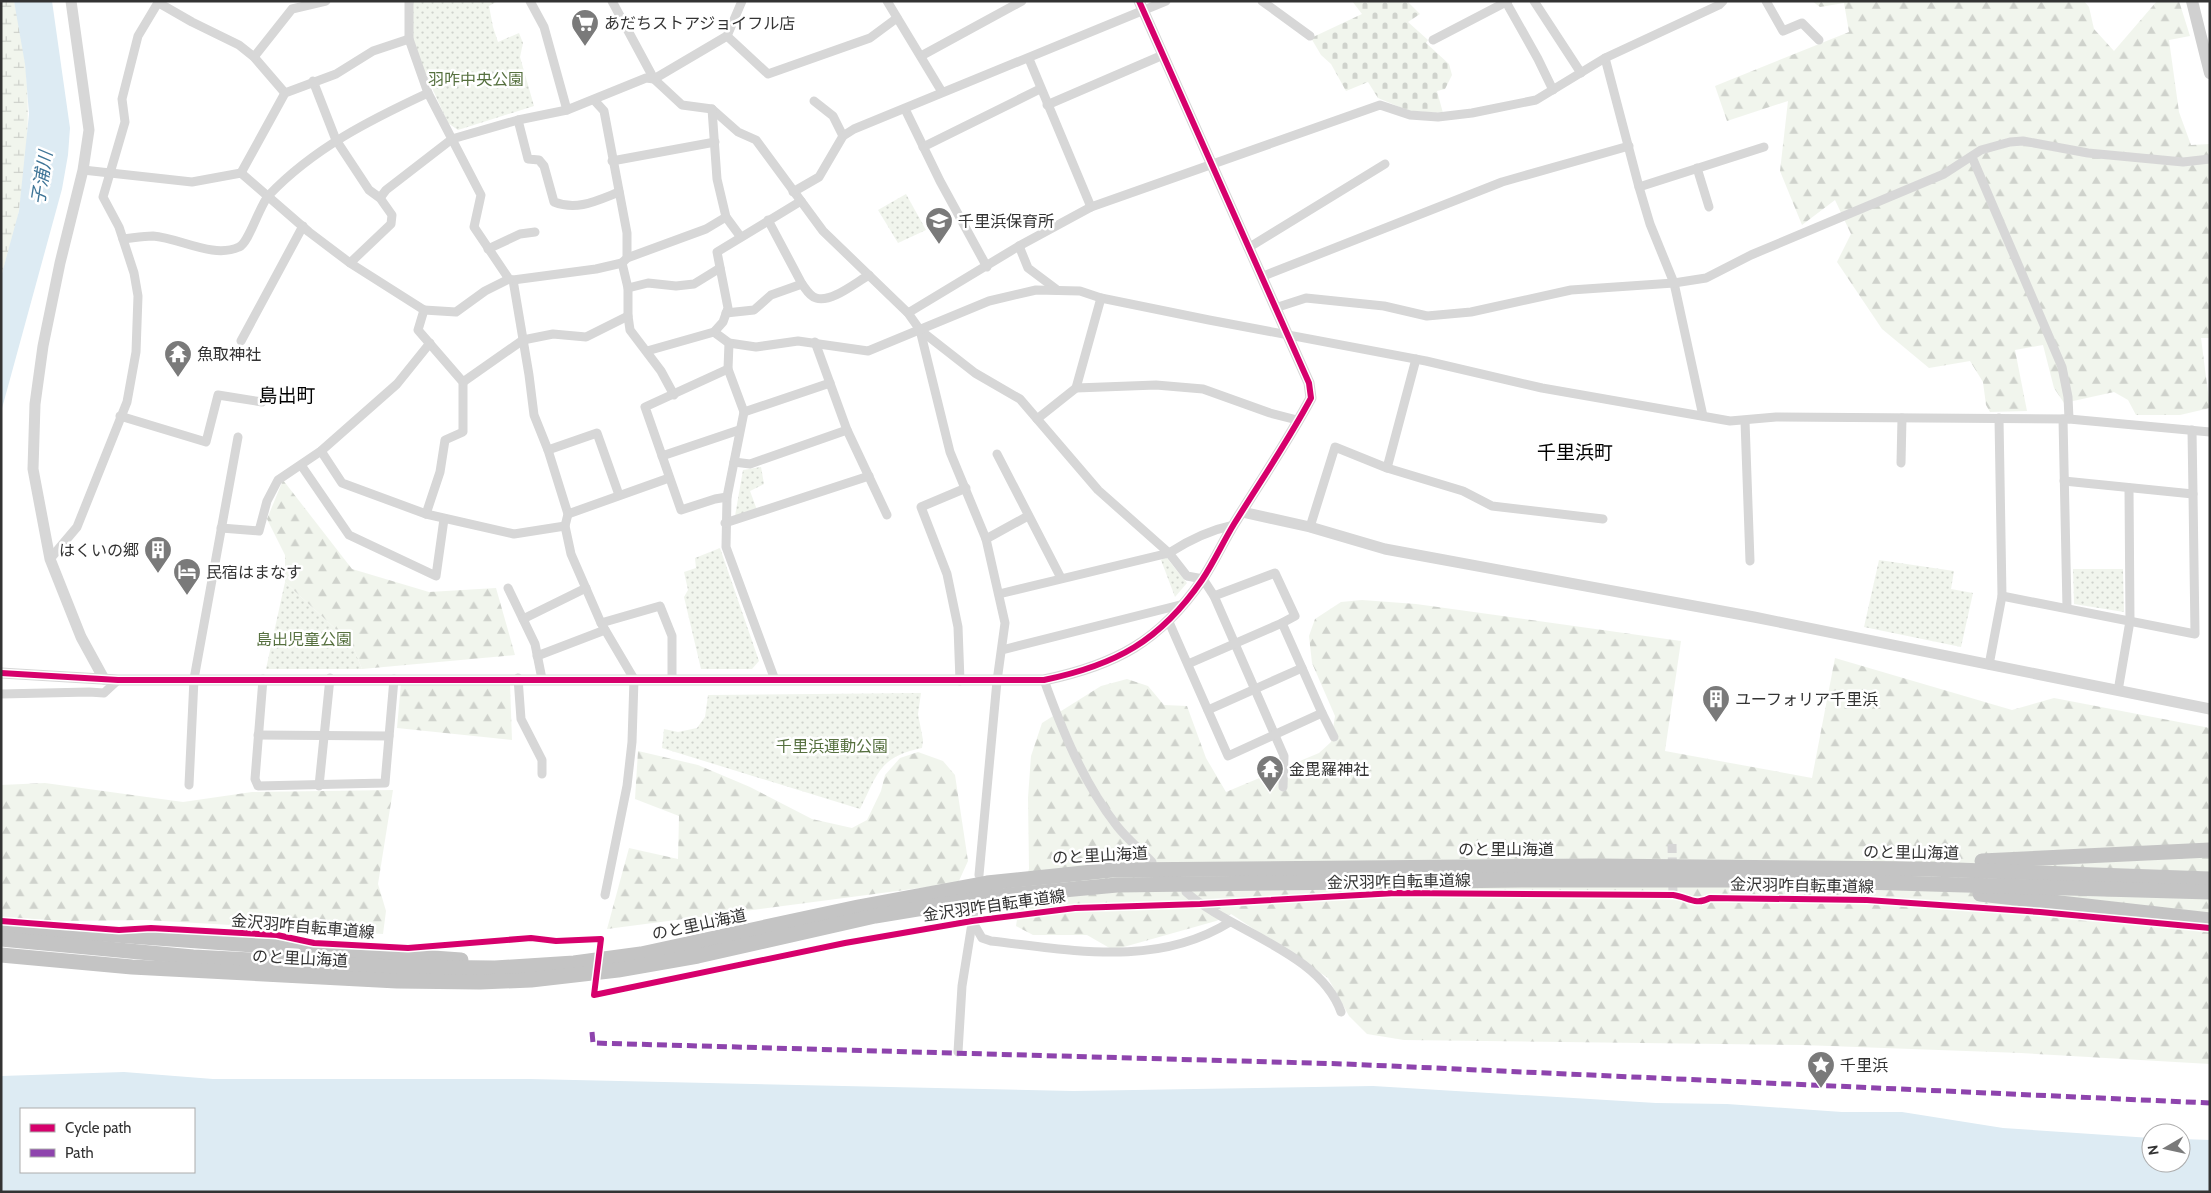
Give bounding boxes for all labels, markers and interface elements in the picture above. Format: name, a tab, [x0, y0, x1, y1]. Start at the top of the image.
supermarket icon: あだちストアジョイフル店	[570, 8, 600, 47]
place label: あだちストアジョイフル店	[604, 14, 795, 33]
park label: 羽咋中央公園	[428, 70, 524, 89]
water label: 子浦川	[27, 148, 57, 206]
school or university icon: 千里浜保育所	[924, 206, 954, 245]
place label: 千里浜保育所	[958, 212, 1054, 231]
temple icon: 魚取神社	[163, 339, 193, 378]
place label: 魚取神社	[197, 345, 261, 364]
district label: 島出町	[258, 384, 316, 407]
district label: 千里浜町	[1537, 441, 1613, 464]
building icon: はくいの郷	[143, 535, 173, 574]
place label: はくいの郷	[59, 541, 139, 560]
hotel icon: 民宿はまなす	[172, 557, 202, 596]
place label: 民宿はまなす	[206, 563, 302, 582]
park label: 島出児童公園	[256, 630, 352, 649]
building icon: ユーフォリア千里浜	[1701, 684, 1731, 723]
place label: ユーフォリア千里浜	[1735, 690, 1878, 709]
park label: 千里浜運動公園	[776, 737, 888, 756]
temple icon: 金毘羅神社	[1255, 754, 1285, 793]
place label: 金毘羅神社	[1289, 760, 1369, 779]
street label: のと里山海道	[1458, 840, 1554, 859]
street label: のと里山海道	[1863, 842, 1959, 863]
street label: のと里山海道	[1052, 843, 1148, 867]
street label: 金沢羽咋自転車道線	[1327, 871, 1471, 892]
street label: 金沢羽咋自転車道線	[1730, 875, 1874, 896]
street label: 金沢羽咋自転車道線	[921, 886, 1067, 925]
street label: のと里山海道	[650, 905, 748, 944]
street label: 金沢羽咋自転車道線	[230, 911, 376, 942]
street label: のと里山海道	[252, 946, 348, 970]
place icon: 千里浜	[1806, 1050, 1836, 1089]
place label: 千里浜	[1840, 1056, 1888, 1075]
legend	[20, 1108, 195, 1173]
text: Cycle path	[65, 1119, 131, 1137]
north arrow	[2141, 1123, 2191, 1173]
text: Path	[65, 1144, 94, 1162]
text: N	[2143, 1144, 2163, 1156]

